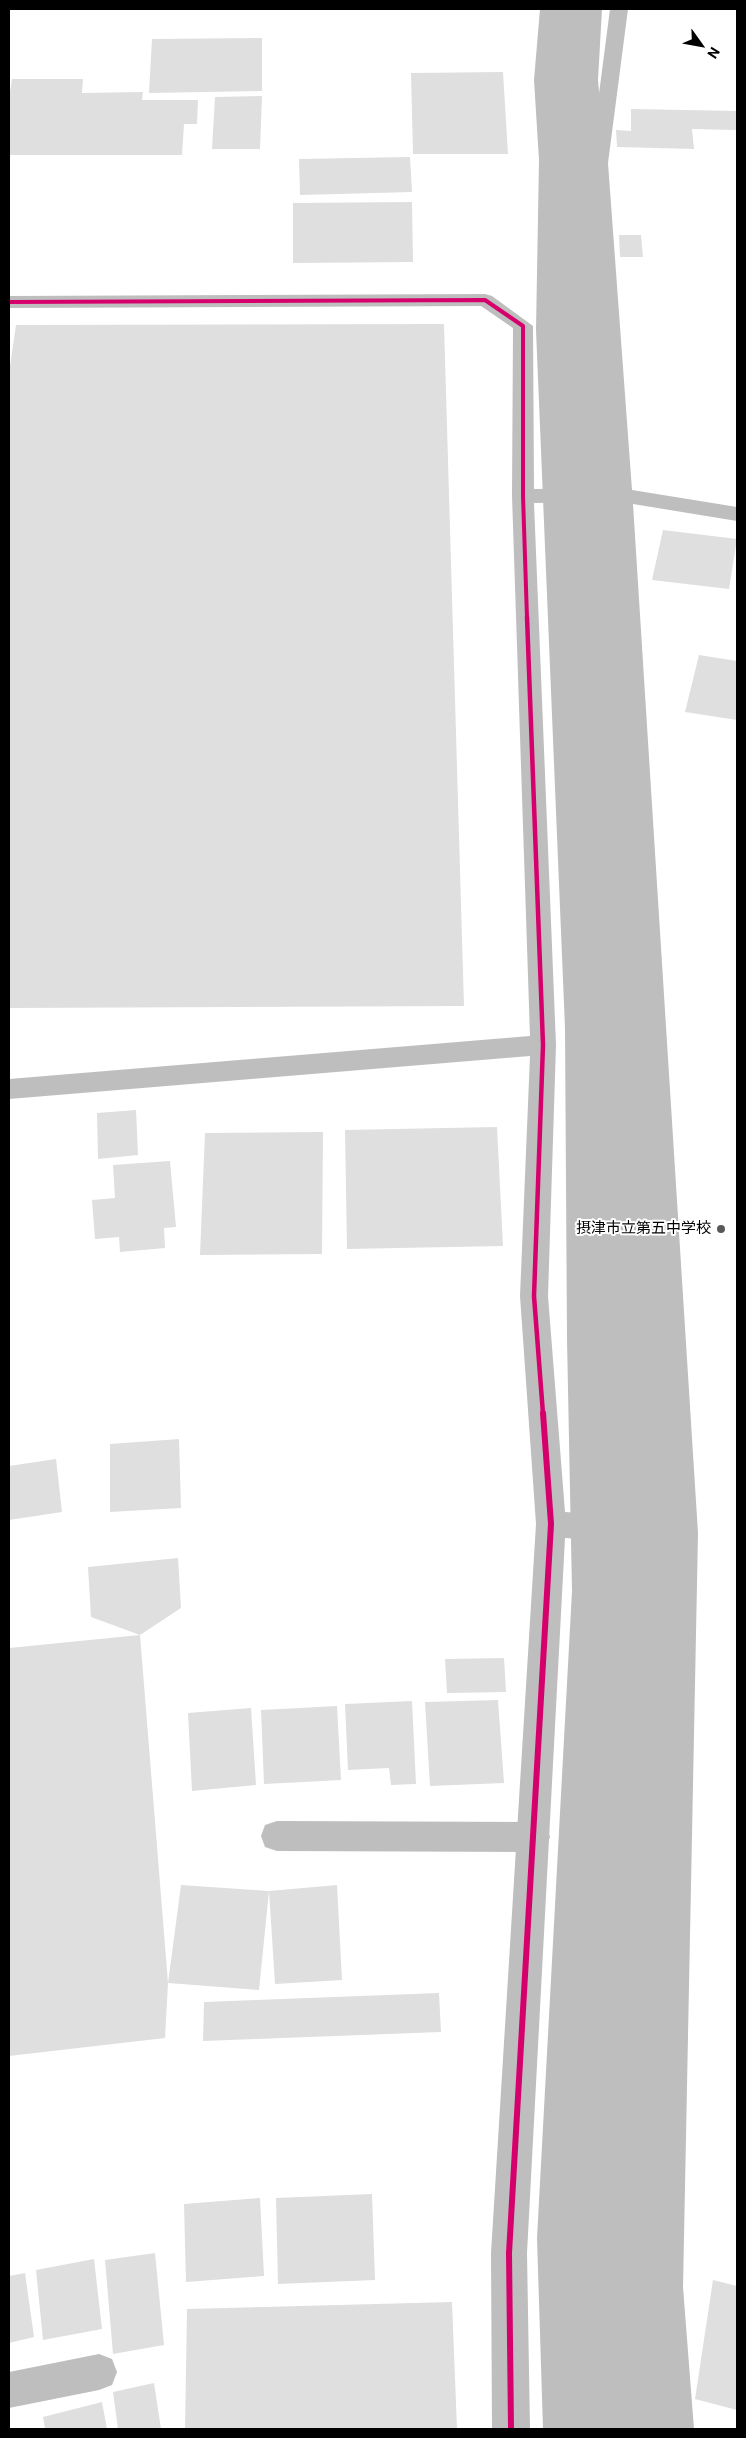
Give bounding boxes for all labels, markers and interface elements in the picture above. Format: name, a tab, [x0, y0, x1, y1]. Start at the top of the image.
north arrow	[676, 20, 726, 70]
text: N	[704, 45, 723, 61]
place label: 摂津市立第五中学校	[576, 1220, 711, 1238]
marker: 摂津市立第五中学校	[715, 1223, 727, 1235]

